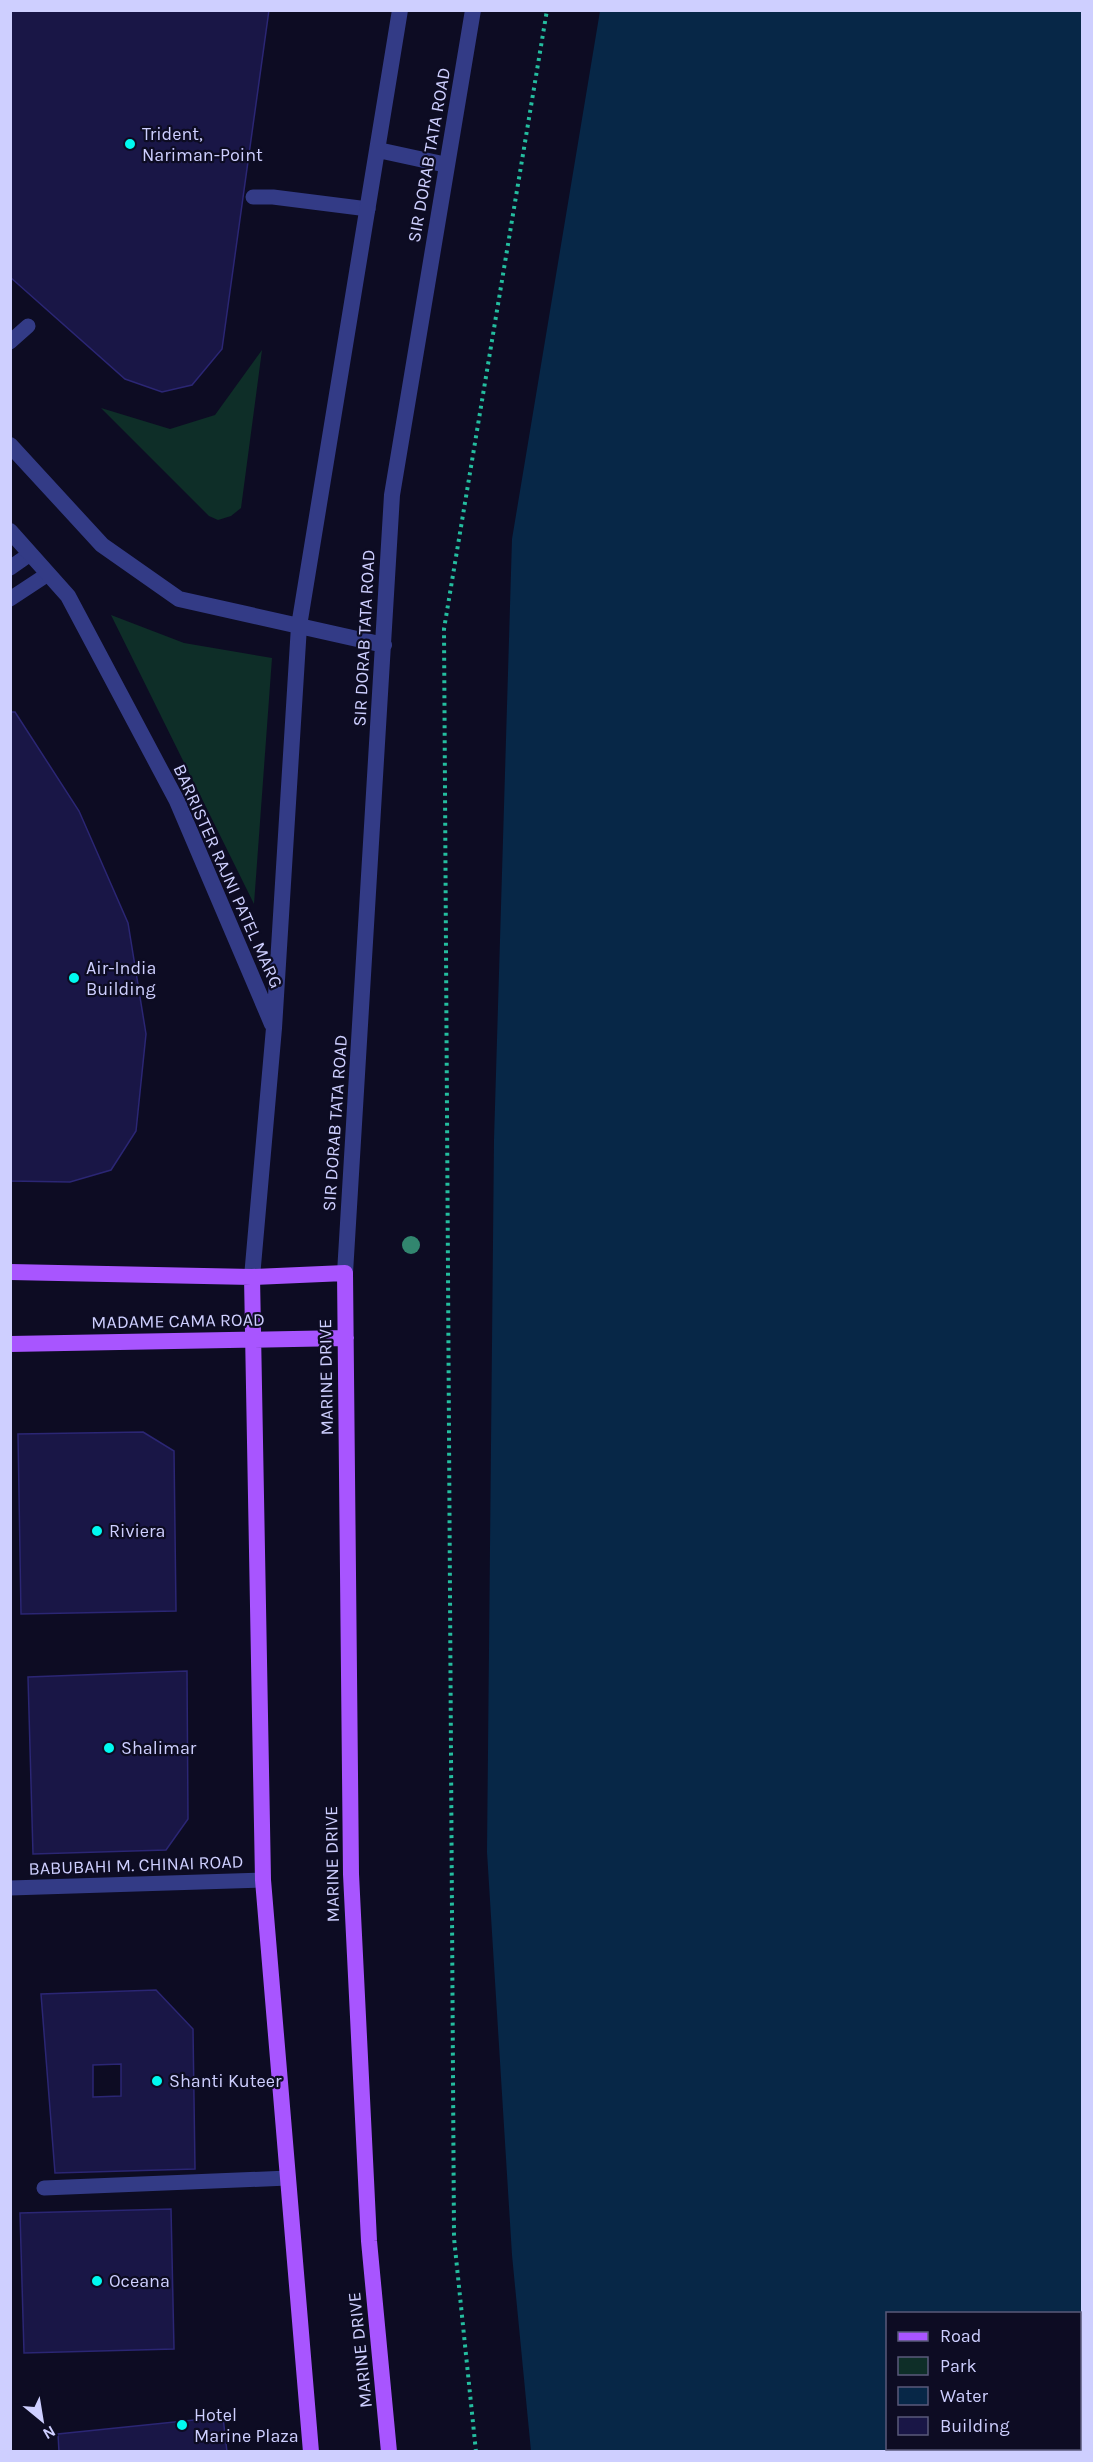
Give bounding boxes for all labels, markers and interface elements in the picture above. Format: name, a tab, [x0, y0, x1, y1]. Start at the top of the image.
street label: SIR DORAB TATA ROAD	[403, 66, 455, 244]
place label: Trident, Nariman-Point	[142, 123, 263, 166]
marker: Trident, Nariman-Point	[123, 137, 137, 151]
street label: SIR DORAB TATA ROAD	[348, 549, 380, 727]
street label: BARRISTER RAJNI PATEL MARG	[169, 760, 287, 992]
place label: Air-India Building	[86, 957, 156, 1000]
marker: Air-India Building	[67, 971, 81, 985]
street label: SIR DORAB TATA ROAD	[318, 1034, 352, 1212]
street label: MADAME CAMA ROAD	[91, 1308, 265, 1334]
street label: MARINE DRIVE	[314, 1319, 338, 1435]
place label: Riviera	[109, 1520, 165, 1542]
marker: Riviera	[90, 1524, 104, 1538]
place label: Shalimar	[121, 1737, 197, 1759]
marker: Shalimar	[102, 1741, 116, 1755]
street label: MARINE DRIVE	[320, 1806, 344, 1922]
street label: BABUBAHI M. CHINAI ROAD	[28, 1850, 244, 1880]
place label: Shanti Kuteer	[169, 2070, 282, 2092]
marker: Shanti Kuteer	[150, 2074, 164, 2088]
place label: Oceana	[109, 2270, 170, 2292]
marker: Oceana	[90, 2274, 104, 2288]
street label: MARINE DRIVE	[343, 2291, 377, 2409]
legend	[886, 2312, 1081, 2450]
text: Road	[940, 2325, 981, 2347]
text: Park	[940, 2355, 977, 2377]
text: Water	[940, 2385, 988, 2407]
north arrow	[12, 2390, 72, 2450]
place label: Hotel Marine Plaza	[194, 2404, 299, 2447]
text: Building	[940, 2415, 1010, 2437]
marker: Hotel Marine Plaza	[175, 2418, 189, 2432]
text: N	[40, 2421, 59, 2444]

